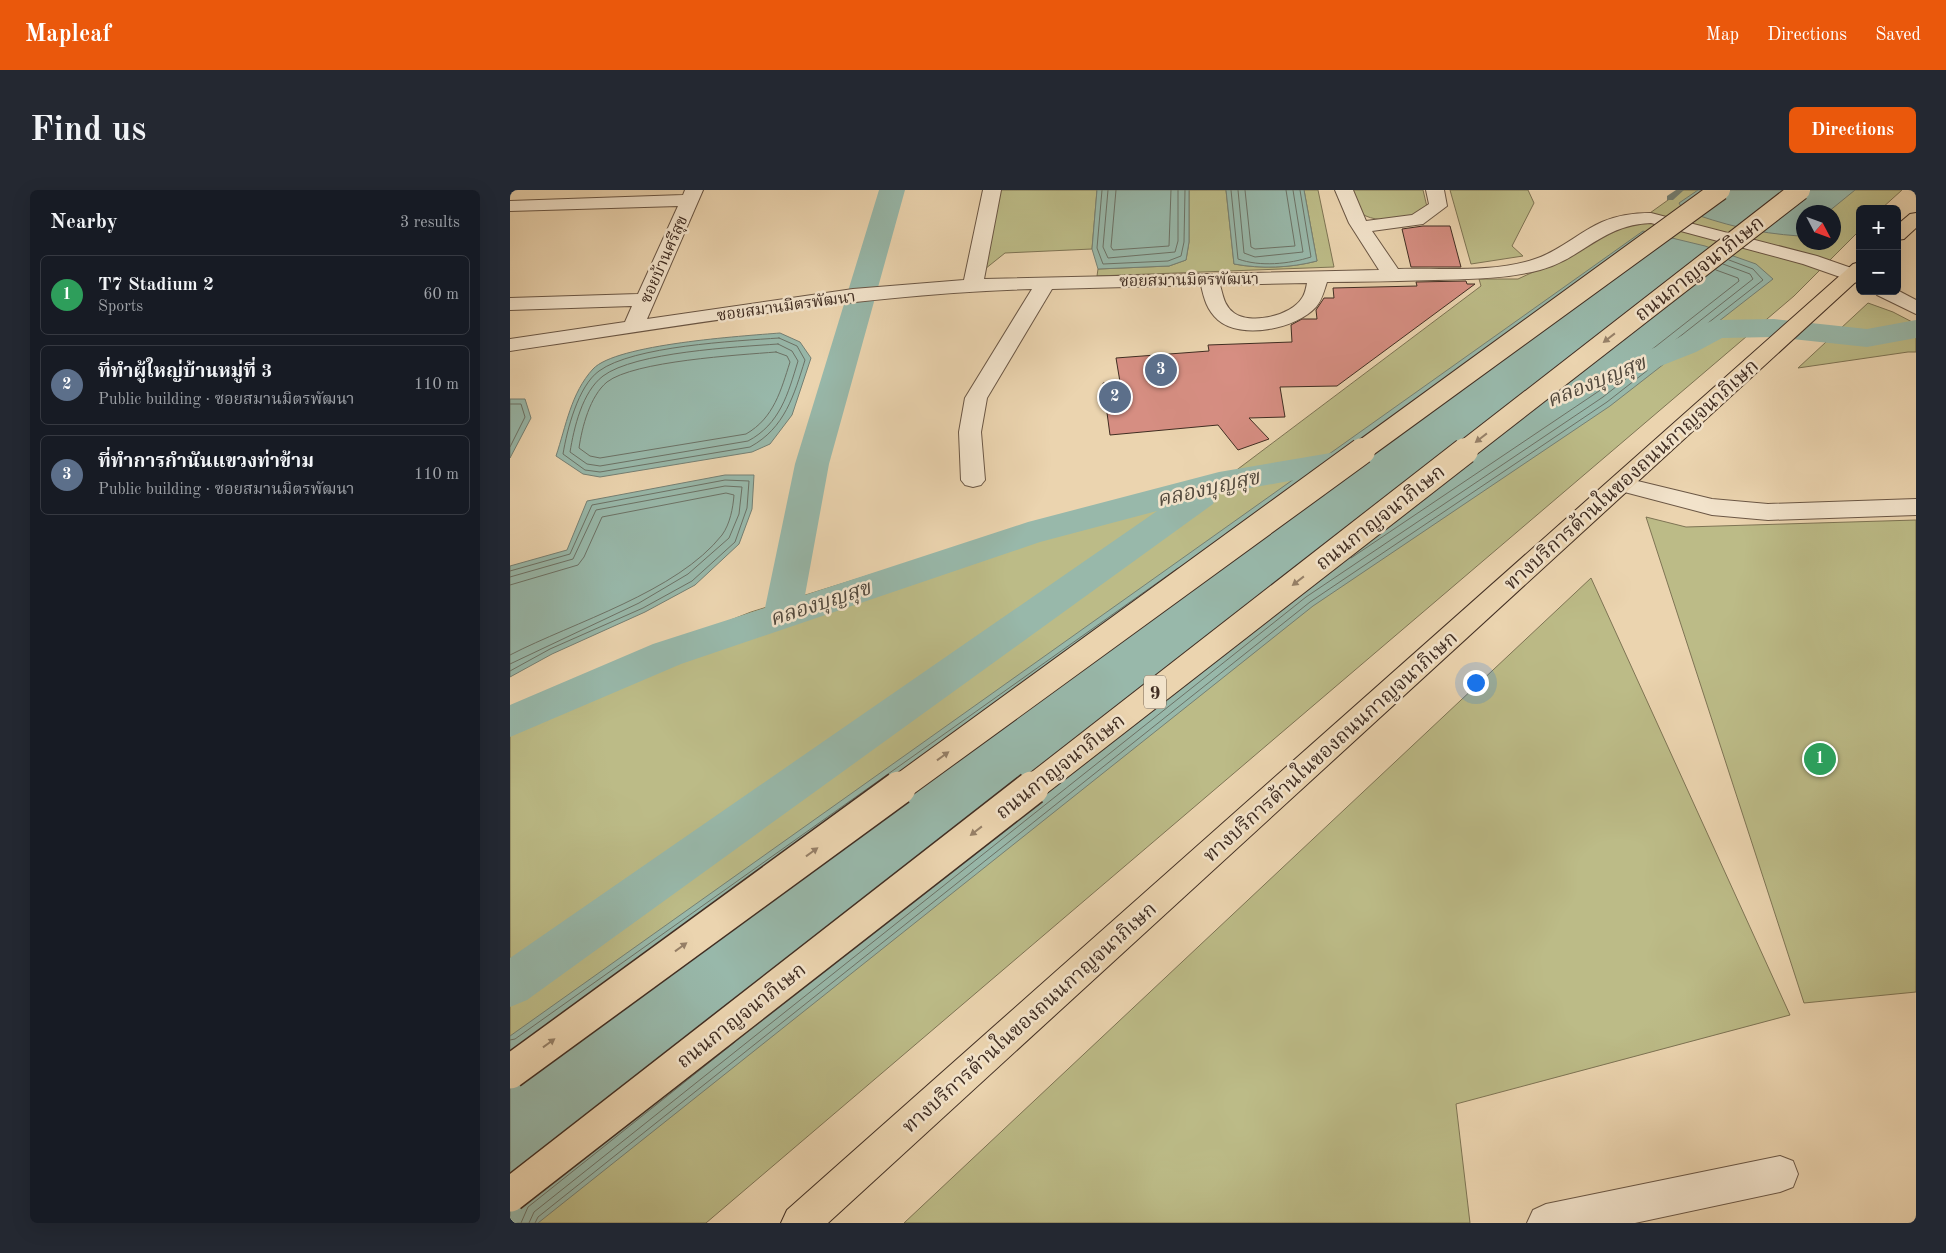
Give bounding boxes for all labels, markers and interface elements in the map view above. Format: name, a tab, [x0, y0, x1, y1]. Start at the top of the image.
text: Mapleaf	[25, 23, 111, 47]
text: Map	[1706, 26, 1739, 44]
text: Directions	[1767, 26, 1847, 44]
text: Saved	[1875, 26, 1921, 44]
button: Directions	[1789, 107, 1916, 153]
text: Find us	[30, 113, 146, 148]
north arrow	[1796, 205, 1841, 250]
map controls	[1856, 205, 1901, 295]
button: +	[1856, 205, 1901, 250]
text: Nearby	[50, 212, 118, 233]
street label: ซอยบ้านศรีสุข	[637, 213, 693, 307]
street label: ถนนกาญจนาภิเษก	[1632, 213, 1768, 326]
text: 3 results	[400, 215, 460, 231]
button: −	[1856, 250, 1901, 295]
street label: ซอยสมานมิตรพัฒนา	[1119, 271, 1259, 290]
text: T7 Stadium 2	[98, 276, 214, 295]
text: 1	[62, 287, 72, 303]
text: 60 m	[423, 287, 459, 303]
street label: ซอยสมานมิตรพัฒนา	[716, 288, 857, 325]
text: Sports	[98, 299, 143, 315]
one-way arrow	[1603, 333, 1616, 344]
pin: 3	[1145, 351, 1177, 389]
street label: ทางบริการด้านในของถนนกาญจนาภิเษก	[1498, 353, 1763, 595]
water label: คลองบุญสุข	[1544, 353, 1651, 414]
text: ที่ทำผู้ใหญ่บ้านหมู่ที่ 3	[98, 363, 272, 382]
text: 2	[62, 377, 72, 393]
text: 110 m	[414, 377, 459, 393]
pin: 2	[1099, 378, 1131, 416]
text: Public building · ซอยสมานมิตรพัฒนา	[98, 392, 354, 408]
one-way arrow	[1474, 433, 1488, 443]
text: ที่ทำการกำนันแขวงท่าข้าม	[98, 453, 314, 472]
street label: ถนนกาญจนาภิเษก	[1313, 462, 1449, 575]
text: 3	[62, 467, 72, 483]
text: 110 m	[414, 467, 459, 483]
water label: คลองบุญสุข	[1155, 467, 1263, 513]
text: Public building · ซอยสมานมิตรพัฒนา	[98, 482, 354, 498]
one-way arrow	[1291, 576, 1305, 586]
water label: คลองบุญสุข	[767, 578, 875, 633]
street label: ทางบริการด้านในของถนนกาญจนาภิเษก	[1197, 625, 1462, 867]
your location	[1463, 670, 1489, 696]
road number: 9	[1144, 676, 1166, 708]
street label: ถนนกาญจนาภิเษก	[993, 711, 1129, 824]
pin: 1	[1804, 740, 1836, 778]
one-way arrow	[936, 751, 950, 761]
one-way arrow	[970, 826, 983, 837]
one-way arrow	[805, 847, 819, 857]
street label: ทางบริการด้านในของถนนกาญจนาภิเษก	[896, 896, 1161, 1138]
one-way arrow	[674, 942, 687, 953]
street label: ถนนกาญจนาภิเษก	[674, 960, 810, 1073]
one-way arrow	[542, 1038, 556, 1048]

